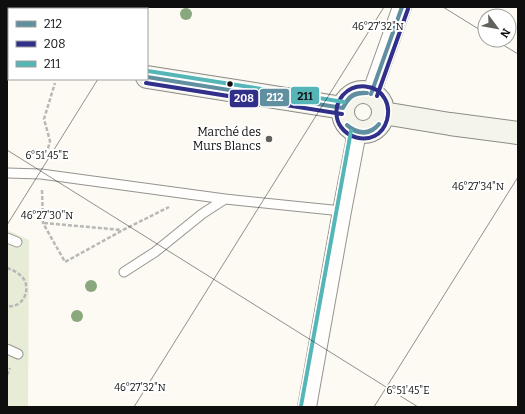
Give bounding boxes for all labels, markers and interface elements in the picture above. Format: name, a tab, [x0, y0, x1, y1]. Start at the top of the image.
legend	[8, 8, 148, 80]
north arrow	[477, 8, 517, 48]
text: 212	[44, 17, 62, 31]
text: 46°27'32"N	[352, 21, 404, 33]
text: N	[497, 26, 513, 41]
text: 208	[44, 37, 65, 51]
text: 211	[44, 57, 60, 71]
unlabelled marker	[225, 79, 235, 89]
line badge: 211	[290, 86, 320, 105]
line badge: 212	[259, 88, 290, 107]
line badge: 208	[229, 89, 259, 108]
text: 211	[297, 90, 313, 103]
text: 212	[266, 91, 284, 104]
text: 208	[234, 92, 254, 105]
place label: Marché des Murs Blancs	[193, 125, 261, 153]
marker: Marché des Murs Blancs	[264, 134, 274, 144]
text: 6°51'45"E	[26, 150, 68, 162]
text: 46°27'34"N	[452, 181, 504, 193]
text: 46°27'30"N	[21, 210, 73, 222]
text: 46°27'32"N	[114, 382, 166, 394]
text: 6°51'45"E	[387, 385, 429, 397]

